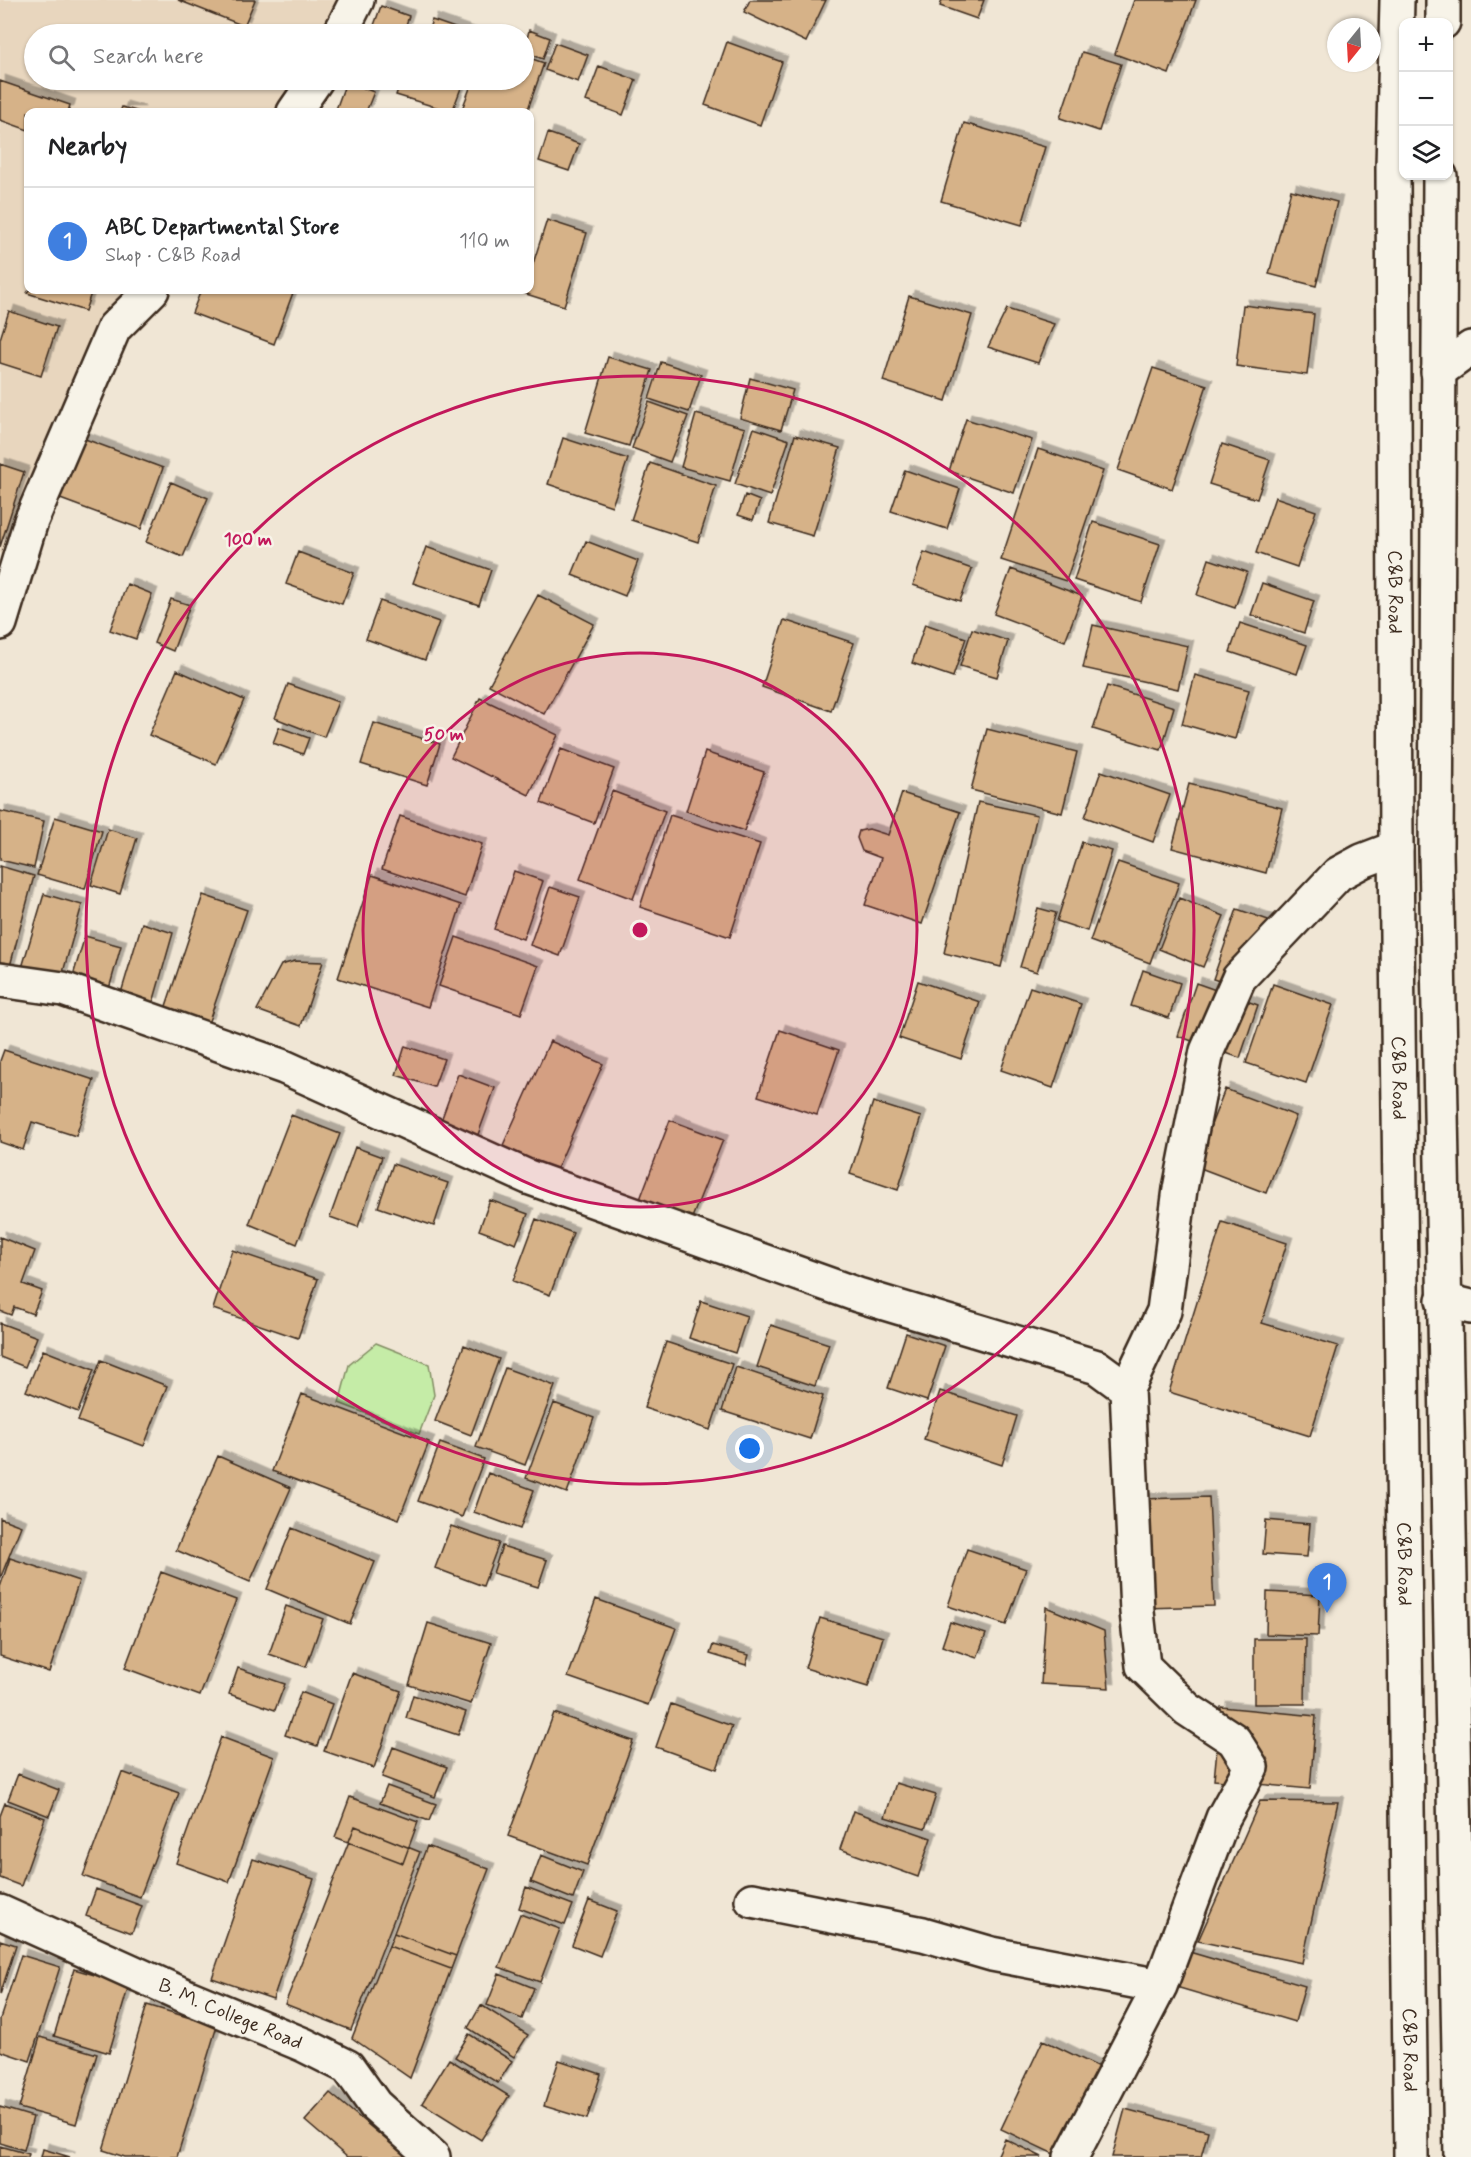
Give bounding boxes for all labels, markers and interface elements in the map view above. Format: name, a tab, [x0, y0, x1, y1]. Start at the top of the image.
north arrow	[1327, 18, 1381, 72]
map controls	[1399, 18, 1453, 180]
button: +	[1399, 18, 1453, 72]
search box	[24, 24, 534, 90]
icon: search	[45, 41, 78, 74]
text: Search here	[93, 43, 204, 71]
button: −	[1399, 72, 1453, 126]
button: layers	[1399, 126, 1453, 180]
text: Nearby	[48, 130, 127, 164]
text: ABC Departmental Store	[105, 214, 339, 242]
text: 1	[63, 228, 72, 255]
text: 110 m	[459, 228, 510, 255]
text: Shop · C&B Road	[105, 242, 241, 269]
text: 100 m	[224, 528, 272, 552]
street label: C&B Road	[1381, 550, 1409, 634]
text: 50 m	[424, 723, 464, 747]
centre of rings	[630, 920, 650, 940]
street label: C&B Road	[1385, 1036, 1413, 1120]
your location	[735, 1434, 764, 1463]
street label: C&B Road	[1390, 1522, 1418, 1606]
pin: 1	[1308, 1564, 1346, 1613]
street label: B. M. College Road	[154, 1972, 307, 2056]
street label: C&B Road	[1396, 2008, 1424, 2092]

